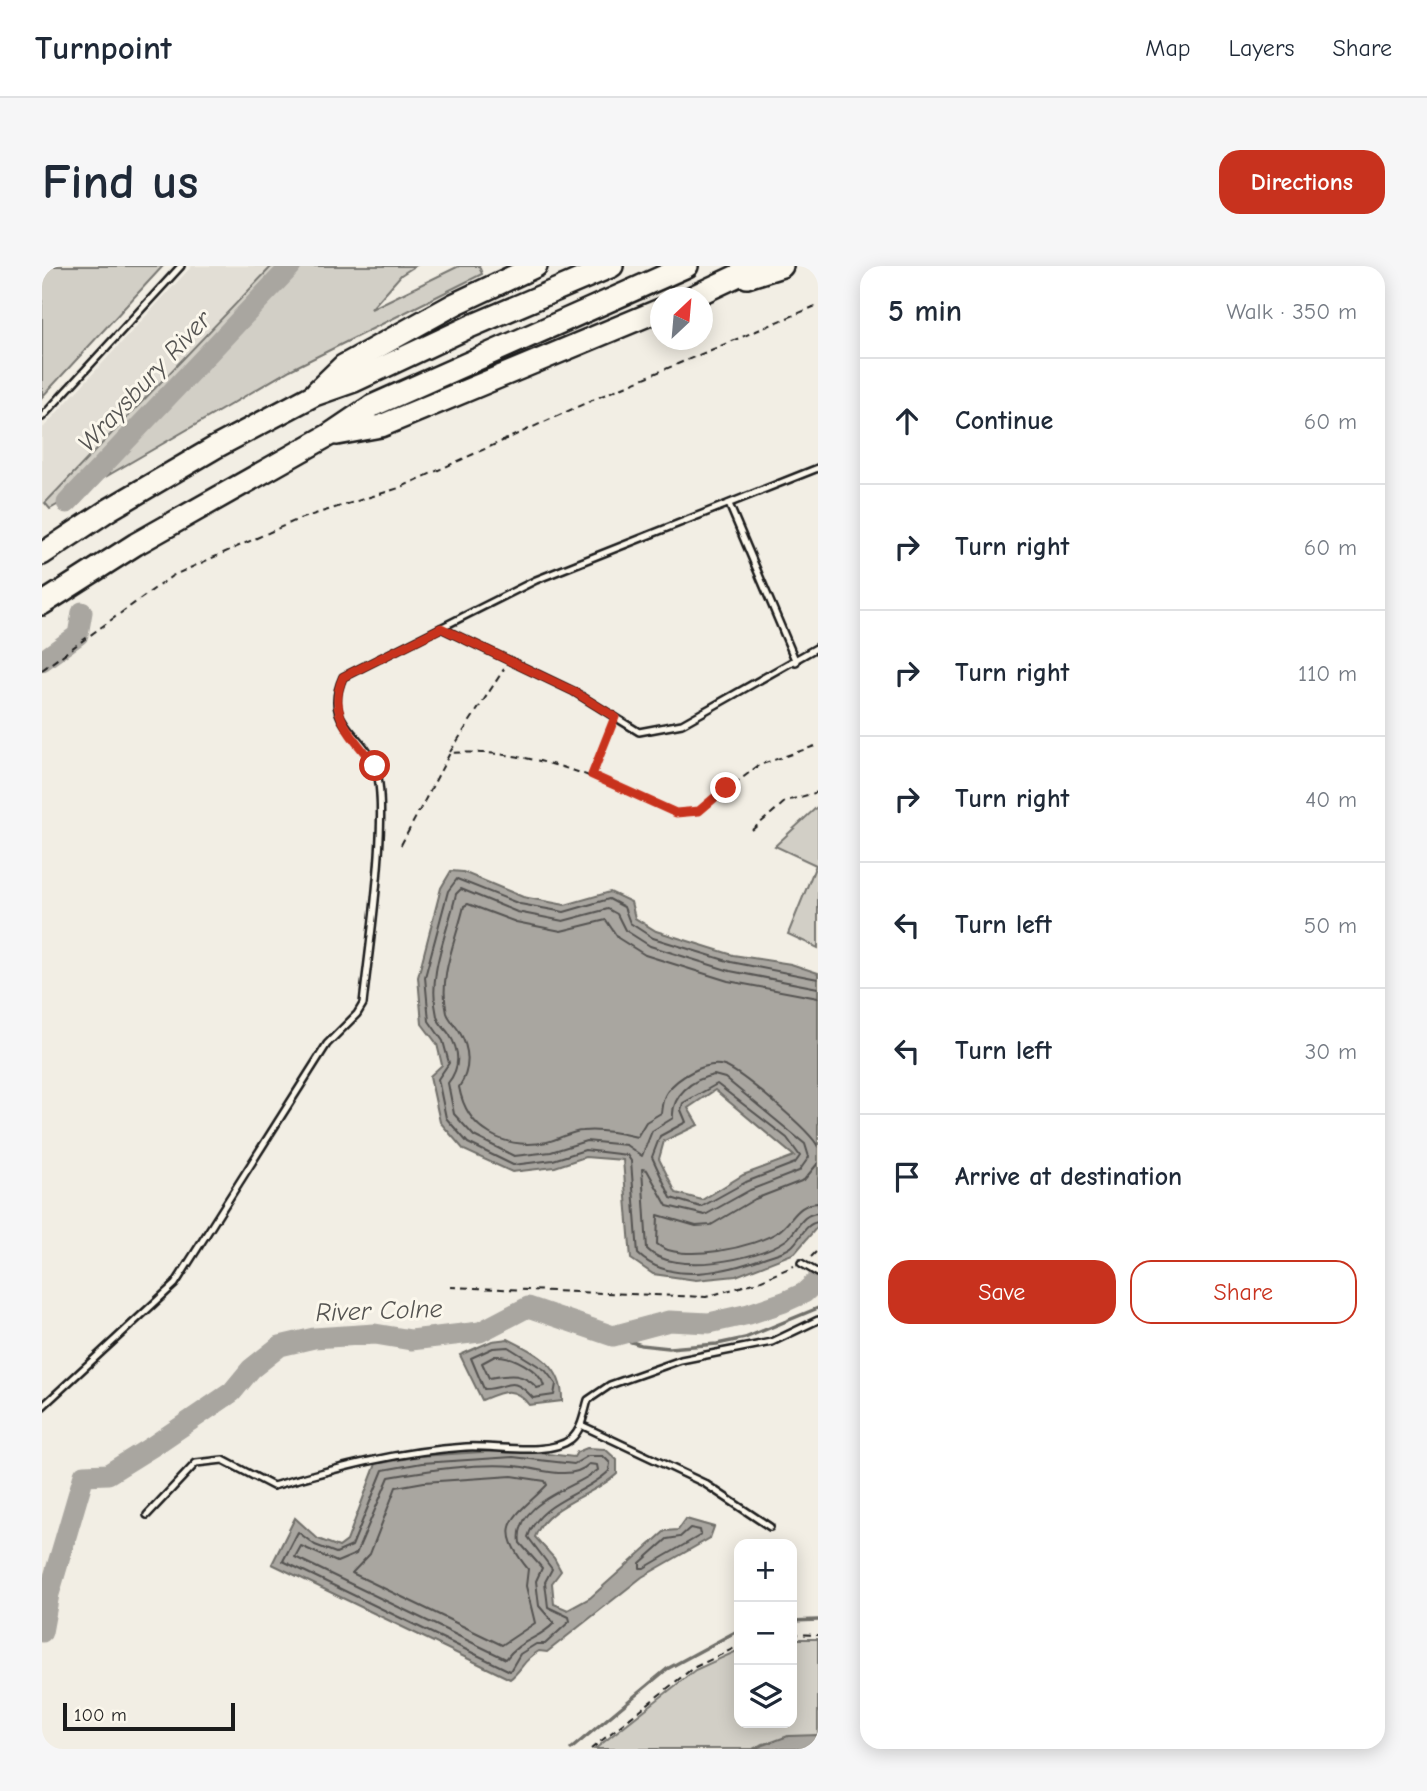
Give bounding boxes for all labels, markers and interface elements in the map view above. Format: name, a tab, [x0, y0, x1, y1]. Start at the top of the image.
text: Turnpoint	[35, 29, 172, 67]
text: Map	[1145, 34, 1191, 62]
text: Layers	[1229, 34, 1294, 62]
text: Share	[1332, 34, 1392, 62]
button: Directions	[1219, 150, 1385, 214]
text: Find us	[42, 154, 198, 210]
north arrow	[650, 287, 713, 350]
text: 5 min	[888, 294, 962, 329]
text: Walk · 350 m	[1226, 298, 1357, 325]
water label: Wraysbury River	[72, 304, 219, 458]
icon: ahead	[888, 402, 926, 440]
text: Continue	[955, 406, 1053, 436]
text: 60 m	[1304, 408, 1357, 435]
icon: right	[888, 528, 926, 566]
text: Turn right	[955, 532, 1069, 562]
text: 60 m	[1304, 534, 1357, 561]
icon: right	[888, 654, 926, 692]
text: Turn right	[955, 658, 1069, 688]
text: 110 m	[1298, 660, 1357, 687]
route start	[359, 750, 390, 781]
route end	[710, 772, 741, 803]
icon: right	[888, 780, 926, 818]
text: Turn right	[955, 784, 1069, 814]
text: 40 m	[1305, 786, 1357, 813]
icon: left	[888, 906, 926, 944]
text: Turn left	[955, 910, 1052, 940]
text: 50 m	[1304, 912, 1357, 939]
icon: left	[888, 1032, 926, 1070]
text: Turn left	[955, 1036, 1052, 1066]
text: 30 m	[1305, 1038, 1357, 1065]
icon: arrive	[888, 1158, 926, 1196]
text: Arrive at destination	[955, 1162, 1182, 1192]
button: Save	[888, 1260, 1116, 1324]
button: Share	[1130, 1260, 1357, 1324]
water label: River Colne	[315, 1294, 443, 1328]
map controls	[734, 1539, 797, 1728]
button: +	[734, 1539, 797, 1602]
button: −	[734, 1602, 797, 1665]
button: layers	[734, 1665, 797, 1728]
scale bar	[63, 1700, 234, 1732]
text: 100 m	[74, 1704, 127, 1726]

